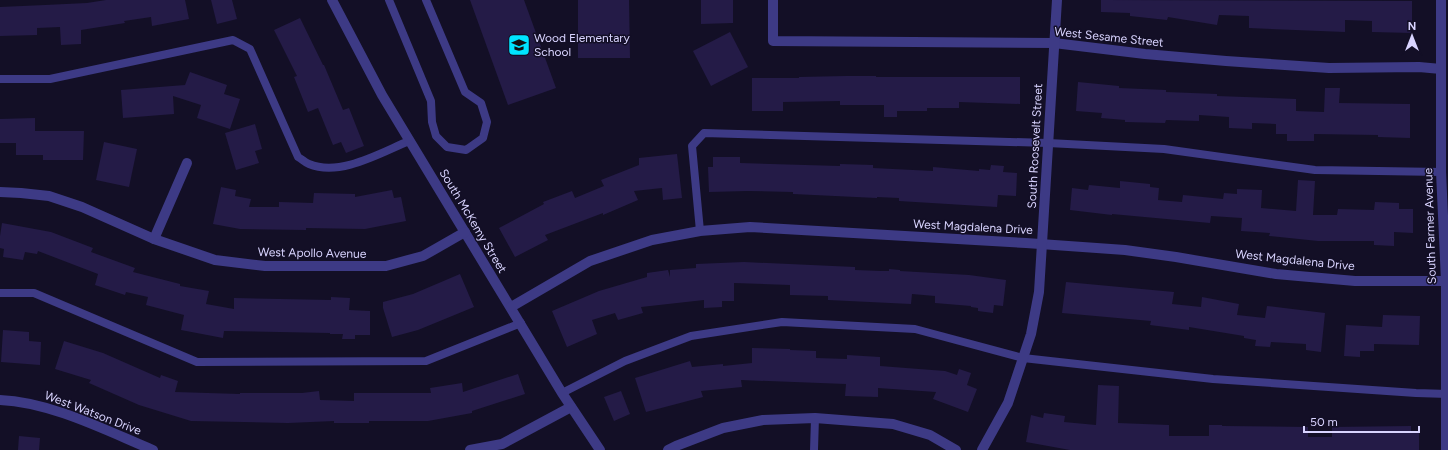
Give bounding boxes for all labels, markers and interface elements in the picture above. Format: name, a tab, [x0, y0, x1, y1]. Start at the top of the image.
north arrow	[1392, 16, 1432, 56]
text: N	[1408, 20, 1416, 33]
street label: West Sesame Street	[1054, 24, 1165, 50]
place label: Wood Elementary School	[534, 31, 630, 59]
school or university icon: Wood Elementary School	[506, 32, 532, 58]
street label: South Roosevelt Street	[1025, 83, 1045, 209]
street label: South McKemy Street	[436, 167, 510, 276]
street label: South Farmer Avenue	[1421, 167, 1439, 284]
street label: West Magdalena Drive	[913, 217, 1034, 237]
street label: West Apollo Avenue	[258, 245, 367, 261]
street label: West Magdalena Drive	[1235, 247, 1356, 273]
street label: West Watson Drive	[43, 388, 144, 438]
scale bar	[1304, 408, 1419, 434]
text: 50 m	[1310, 415, 1338, 429]

